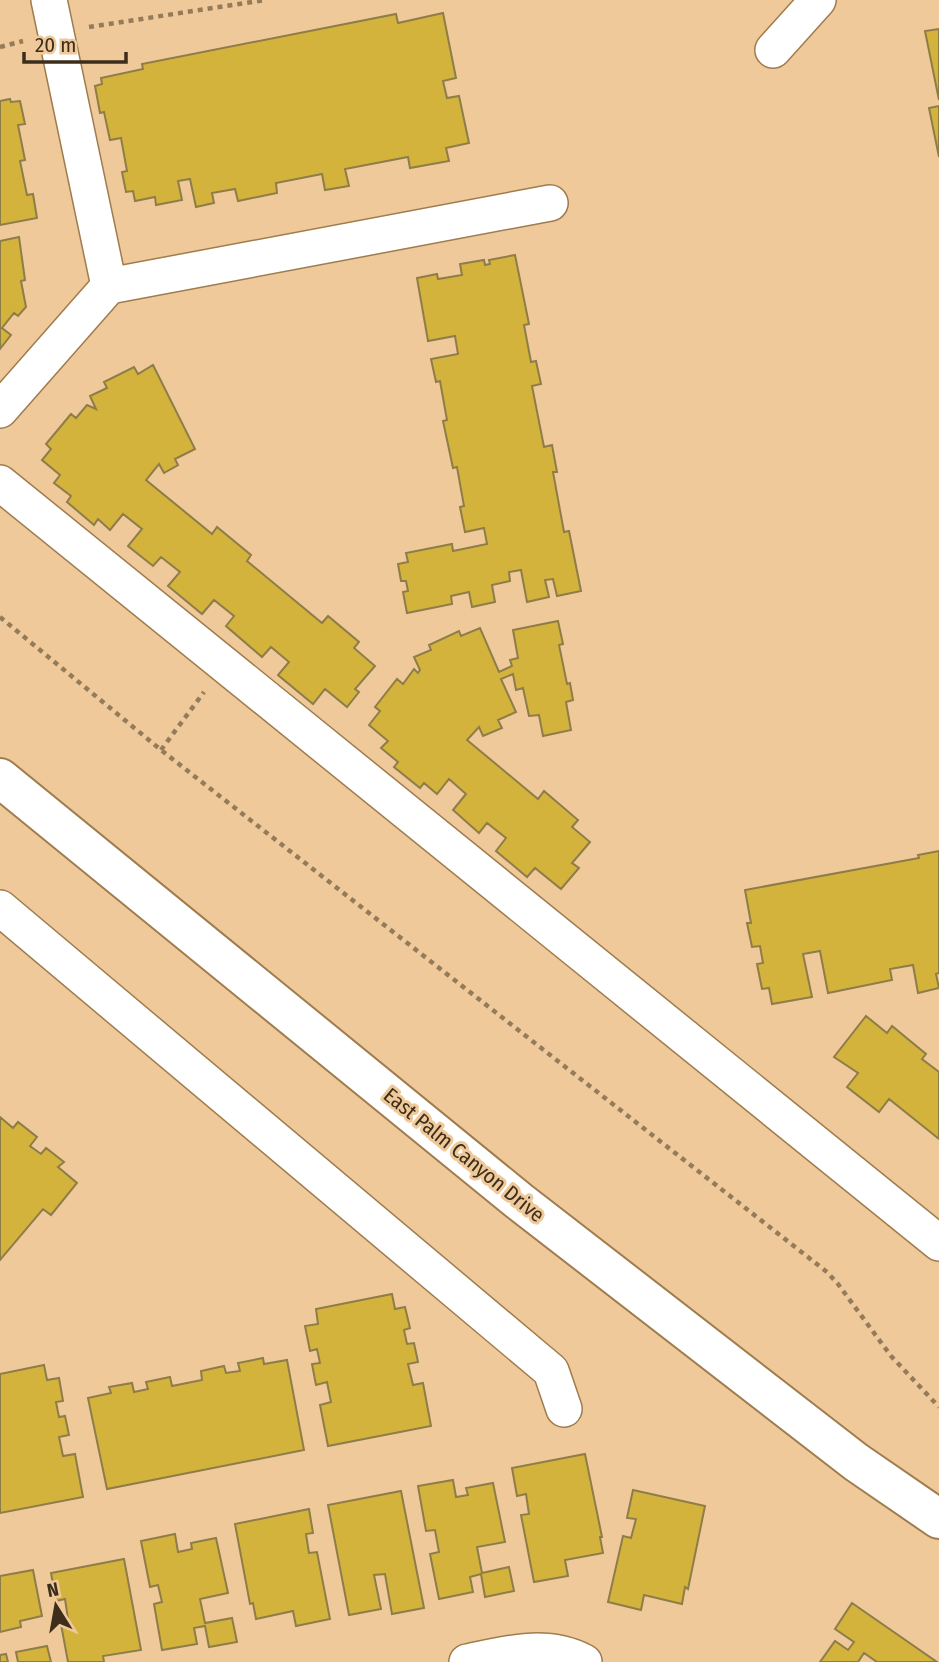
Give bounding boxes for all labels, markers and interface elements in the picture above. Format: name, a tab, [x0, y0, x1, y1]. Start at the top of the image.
scale bar	[24, 21, 126, 65]
text: 20 m	[35, 32, 76, 58]
street label: East Palm Canyon Drive	[378, 1082, 550, 1228]
north arrow	[21, 1571, 91, 1641]
text: N	[45, 1577, 61, 1602]

